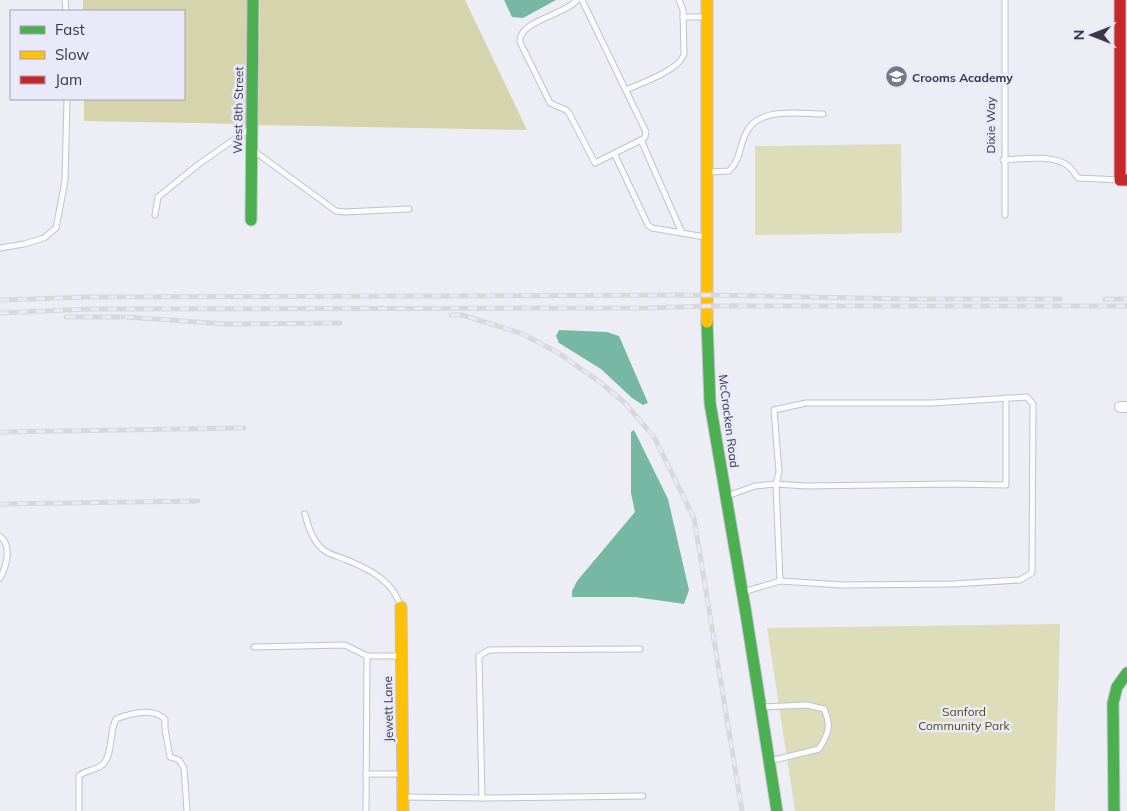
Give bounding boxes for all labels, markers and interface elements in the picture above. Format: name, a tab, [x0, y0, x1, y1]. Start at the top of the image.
legend	[10, 10, 185, 100]
north arrow	[1067, 10, 1117, 60]
text: Fast	[55, 20, 85, 39]
text: N	[1070, 30, 1088, 40]
text: Slow	[55, 45, 89, 64]
school or university icon: Crooms Academy	[884, 65, 908, 89]
street label: West 8th Street	[230, 66, 246, 154]
text: Jam	[55, 70, 82, 89]
place label: Crooms Academy	[912, 70, 1013, 85]
street label: Dixie Way	[983, 96, 998, 153]
street label: McCracken Road	[716, 373, 742, 469]
street label: Jewett Lane	[380, 676, 396, 742]
park label: Sanford Community Park	[918, 704, 1011, 733]

